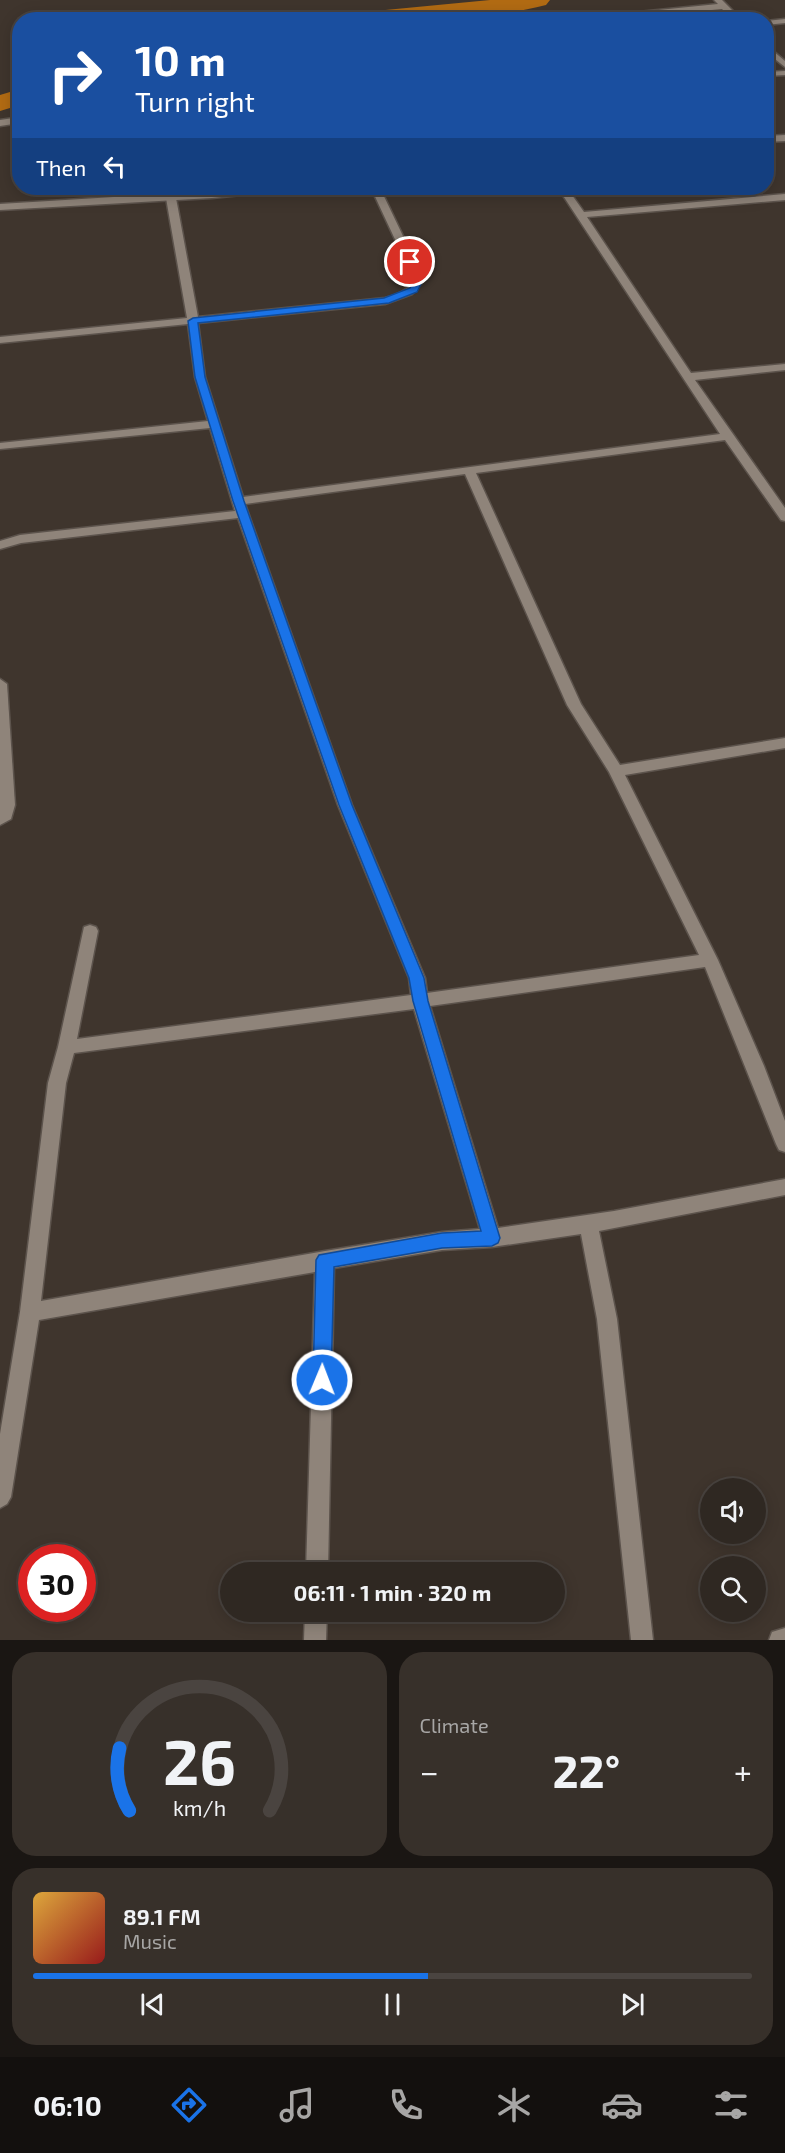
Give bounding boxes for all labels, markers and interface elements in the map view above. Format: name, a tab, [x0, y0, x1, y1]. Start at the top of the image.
text: 10 m	[135, 34, 226, 84]
icon: right	[36, 36, 114, 114]
text: Turn right	[135, 85, 255, 117]
icon: left	[98, 150, 131, 183]
text: Then	[36, 154, 86, 180]
pin	[384, 236, 435, 287]
icon: arrive	[393, 245, 426, 278]
position arrow	[290, 1348, 354, 1412]
map controls	[700, 1478, 766, 1622]
button: sound	[700, 1478, 766, 1544]
speed limit sign: 30	[18, 1544, 96, 1622]
button: search	[700, 1556, 766, 1622]
text: 06:11 · 1 min · 320 m	[294, 1579, 491, 1605]
text: Climate	[420, 1713, 489, 1737]
text: 26	[163, 1723, 236, 1798]
text: 22°	[552, 1743, 620, 1797]
text: −	[420, 1751, 439, 1791]
text: +	[734, 1751, 752, 1791]
text: km/h	[173, 1795, 226, 1820]
text: 89.1 FM	[123, 1903, 201, 1929]
text: Music	[123, 1929, 177, 1953]
icon: previous	[136, 1988, 169, 2021]
icon: pause	[376, 1988, 409, 2021]
icon: next	[616, 1988, 649, 2021]
icon: directions	[168, 2084, 210, 2126]
icon: music	[276, 2084, 318, 2126]
icon: phone	[385, 2084, 427, 2126]
icon: climate	[493, 2084, 535, 2126]
icon: car	[601, 2084, 643, 2126]
icon: filters	[710, 2084, 752, 2126]
text: 06:10	[33, 2089, 102, 2121]

